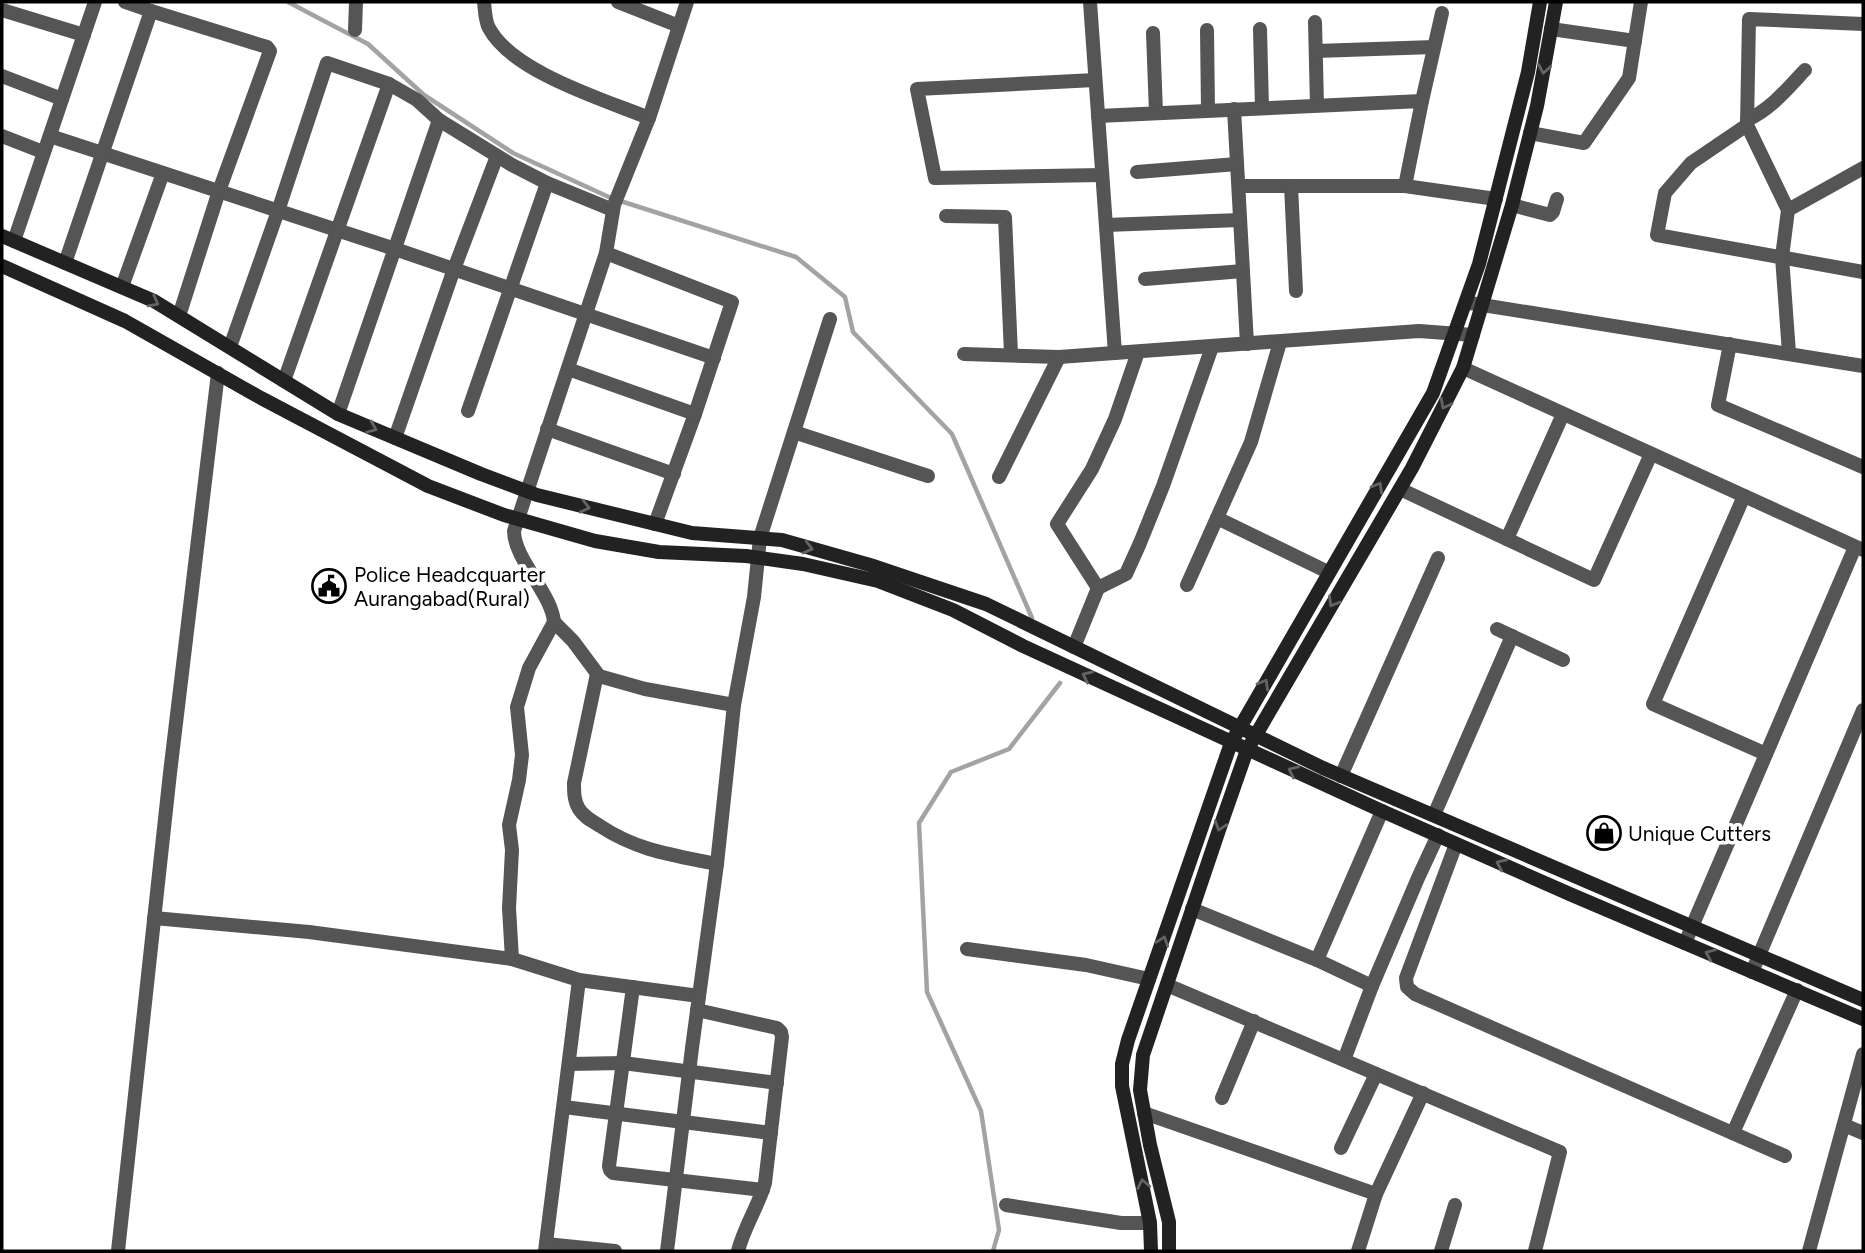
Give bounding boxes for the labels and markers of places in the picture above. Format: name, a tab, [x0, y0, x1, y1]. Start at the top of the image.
place label: Police Headcquarter Aurangabad(Rural)	[354, 562, 545, 611]
public building icon: Police Headcquarter Aurangabad(Rural)	[310, 567, 348, 605]
shop icon: Unique Cutters	[1585, 814, 1623, 852]
place label: Unique Cutters	[1628, 821, 1771, 846]

